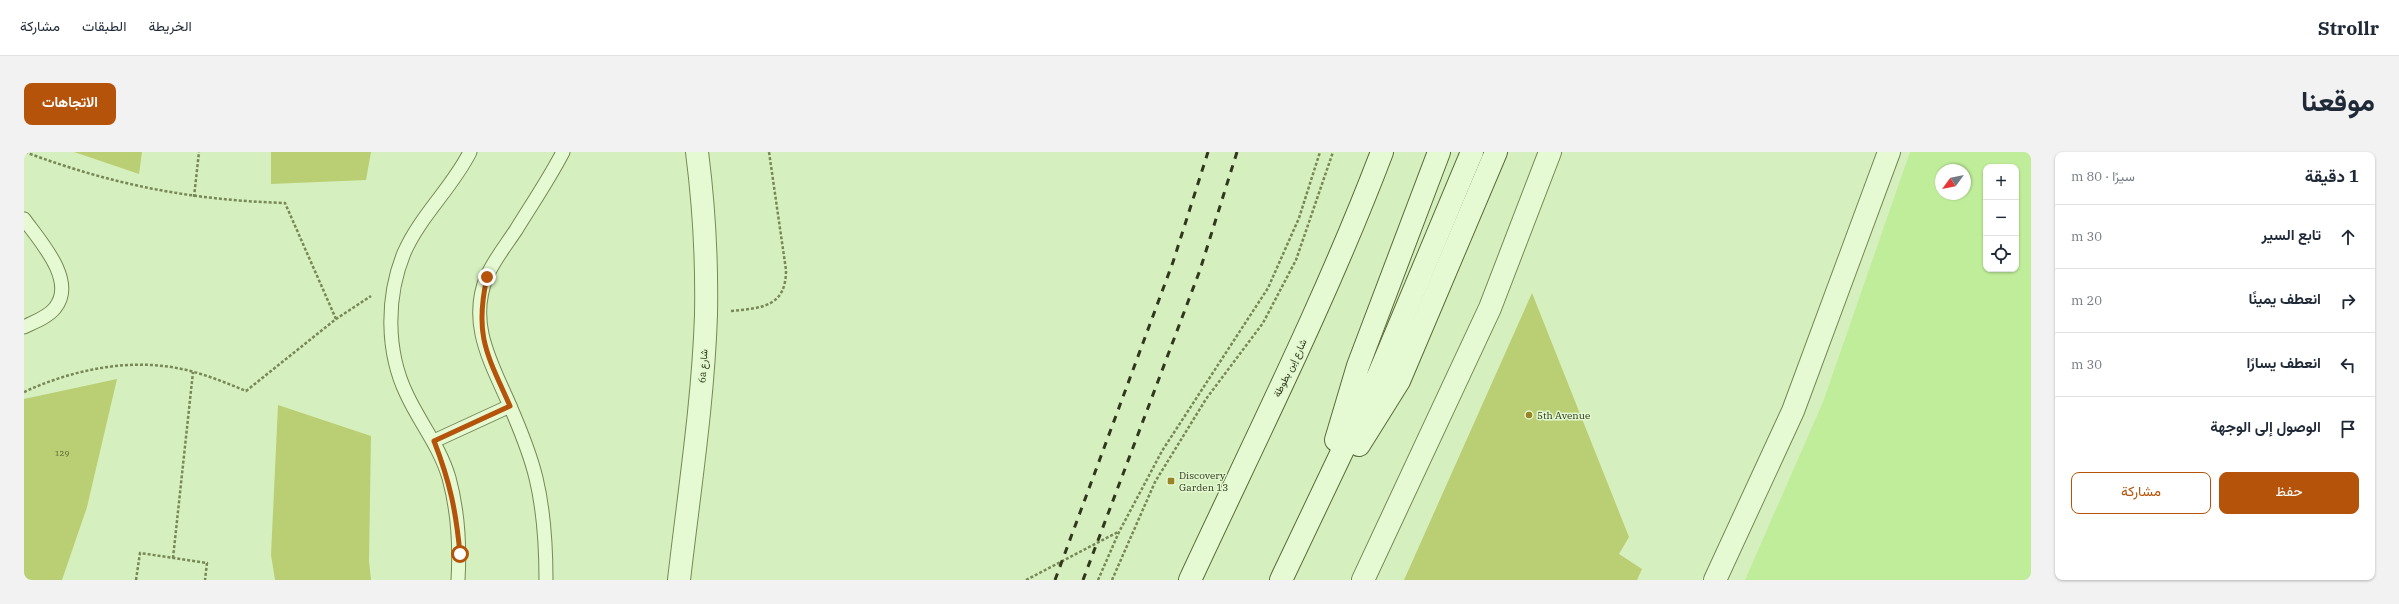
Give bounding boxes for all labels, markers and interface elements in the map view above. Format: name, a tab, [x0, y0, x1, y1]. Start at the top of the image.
text: Strollr	[2318, 16, 2379, 40]
text: مشاركة	[20, 17, 60, 35]
text: الطبقات	[82, 17, 126, 35]
text: الخريطة	[148, 17, 192, 35]
text: موقعنا	[2301, 82, 2375, 119]
button: الاتجاهات	[24, 83, 116, 125]
north arrow	[1935, 164, 1971, 200]
map controls	[1983, 164, 2019, 272]
button: +	[1983, 164, 2019, 200]
text: 1 دقيقة	[2305, 165, 2359, 187]
text: سيرًا · 80 m	[2071, 168, 2135, 185]
button: −	[1983, 200, 2019, 236]
text: تابع السير	[2262, 225, 2321, 244]
icon: ahead	[2337, 226, 2359, 248]
text: 30 m	[2071, 228, 2102, 245]
button: locate	[1983, 236, 2019, 272]
route end	[478, 268, 496, 286]
text: انعطف يمينًا	[2248, 289, 2321, 308]
icon: right	[2337, 290, 2359, 312]
text: 20 m	[2071, 292, 2102, 309]
street label: شارع إبن بطوطة	[1270, 337, 1310, 399]
street label: 6a شارع	[695, 349, 711, 383]
text: انعطف يسارًا	[2247, 353, 2321, 372]
icon: left	[2337, 354, 2359, 376]
text: 30 m	[2071, 356, 2102, 373]
place label: 5th Avenue	[1537, 409, 1590, 422]
marker: 5th Avenue	[1524, 410, 1534, 420]
text: الوصول إلى الوجهة	[2210, 417, 2321, 436]
icon: arrive	[2337, 418, 2359, 440]
house number: 129	[55, 448, 69, 458]
place label: Discovery Garden 13	[1179, 469, 1228, 494]
button: مشاركة	[2071, 472, 2211, 514]
button: حفظ	[2219, 472, 2359, 514]
marker: Discovery Garden 13	[1166, 476, 1176, 486]
route start	[451, 545, 469, 563]

